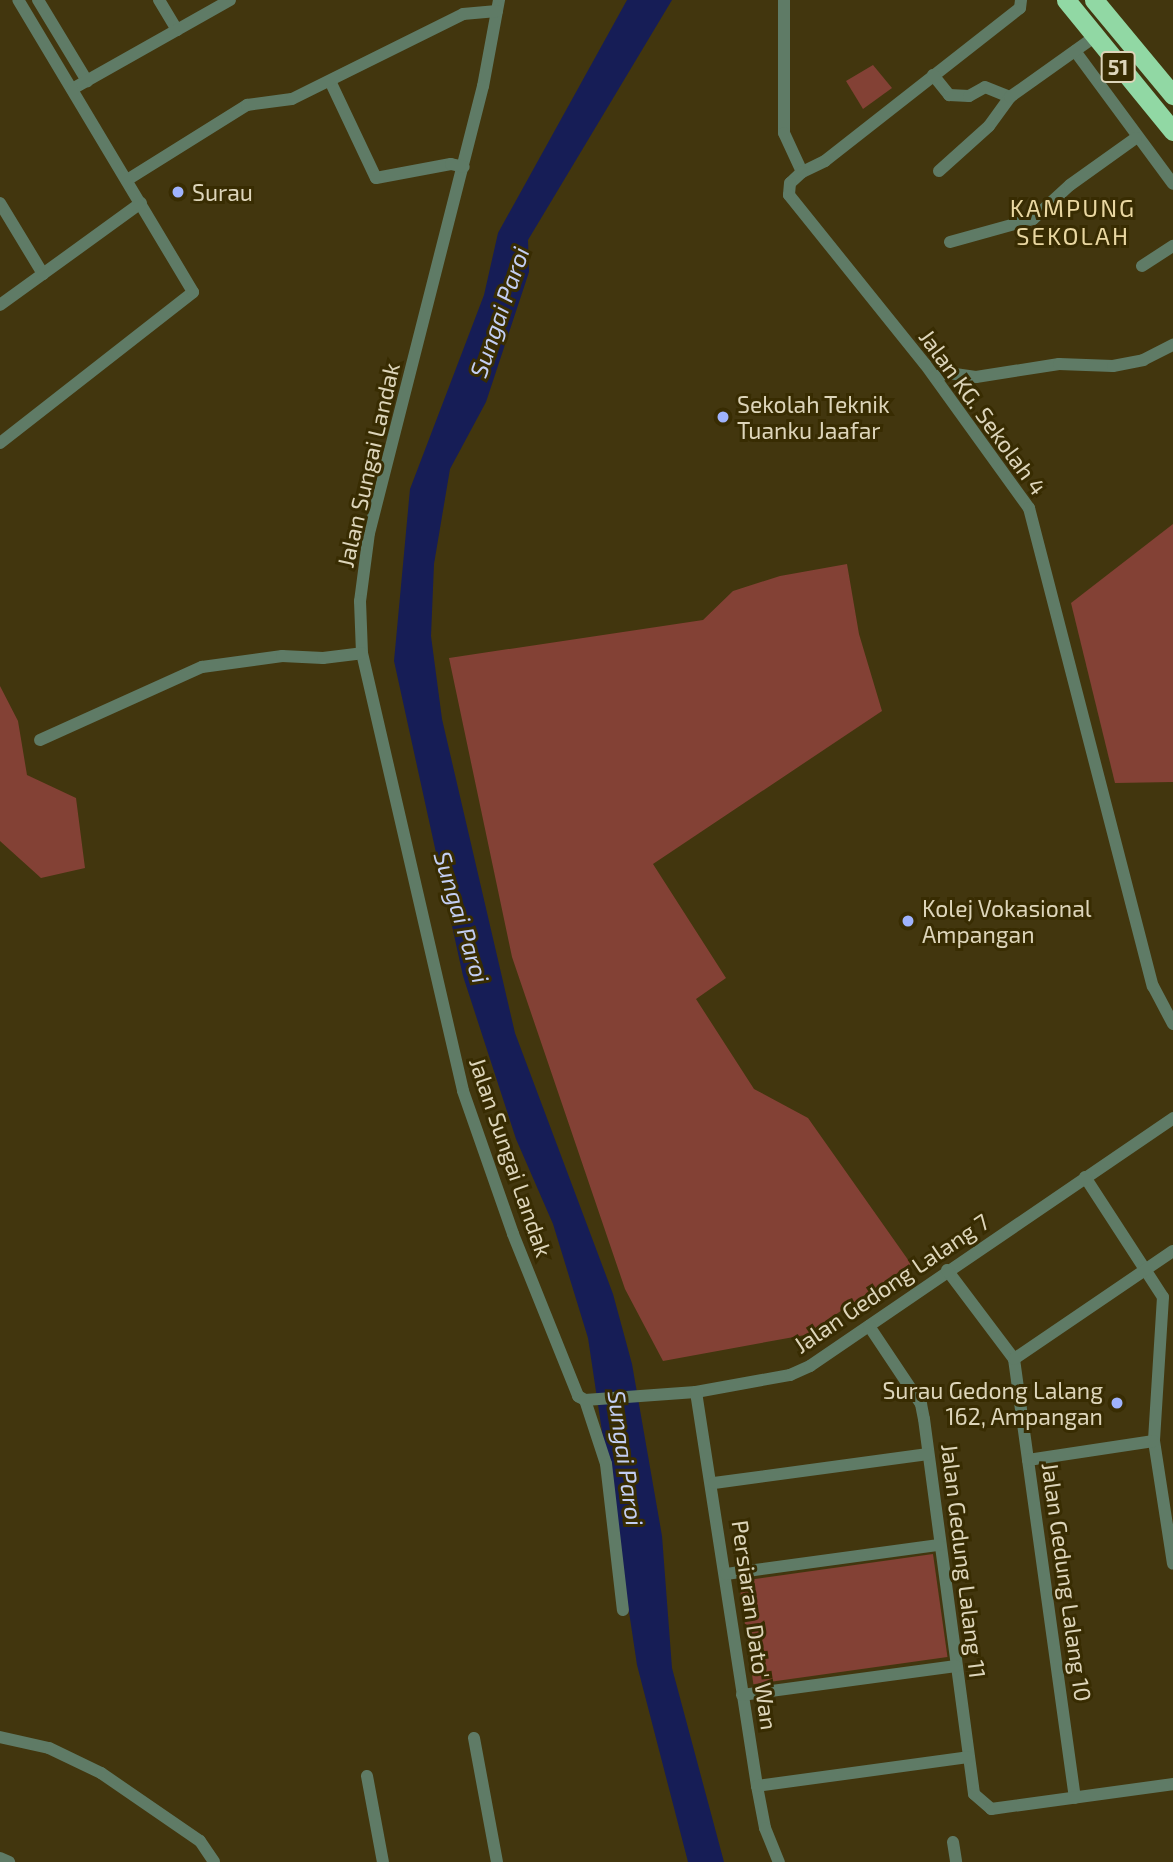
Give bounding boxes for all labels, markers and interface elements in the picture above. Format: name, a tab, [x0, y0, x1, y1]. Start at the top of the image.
road number: 51	[1100, 50, 1136, 84]
place label: Surau	[192, 178, 253, 206]
marker: Surau	[170, 184, 186, 200]
district label: KAMPUNG SEKOLAH	[1011, 194, 1135, 250]
water label: Sungai Paroi	[463, 243, 535, 381]
street label: Jalan KG. Sekolah 4	[914, 324, 1052, 500]
street label: Jalan Sungai Landak	[331, 360, 405, 570]
place label: Sekolah Teknik Tuanku Jaafar	[737, 390, 890, 444]
marker: Sekolah Teknik Tuanku Jaafar	[715, 409, 731, 425]
water label: Sungai Paroi	[428, 848, 496, 986]
place label: Kolej Vokasional Ampangan	[922, 894, 1092, 948]
marker: Kolej Vokasional Ampangan	[900, 913, 916, 929]
street label: Jalan Sungai Landak	[464, 1054, 558, 1260]
street label: Jalan Gedong Lalang 7	[788, 1207, 994, 1359]
place label: Surau Gedong Lalang 162, Ampangan	[882, 1376, 1103, 1430]
water label: Sungai Paroi	[602, 1388, 650, 1528]
marker: Surau Gedong Lalang 162, Ampangan	[1109, 1395, 1125, 1411]
street label: Jalan Gedung Lalang 11	[936, 1442, 992, 1680]
street label: Jalan Gedung Lalang 10	[1037, 1461, 1097, 1703]
street label: Persiaran Dato' Wan	[727, 1518, 783, 1732]

